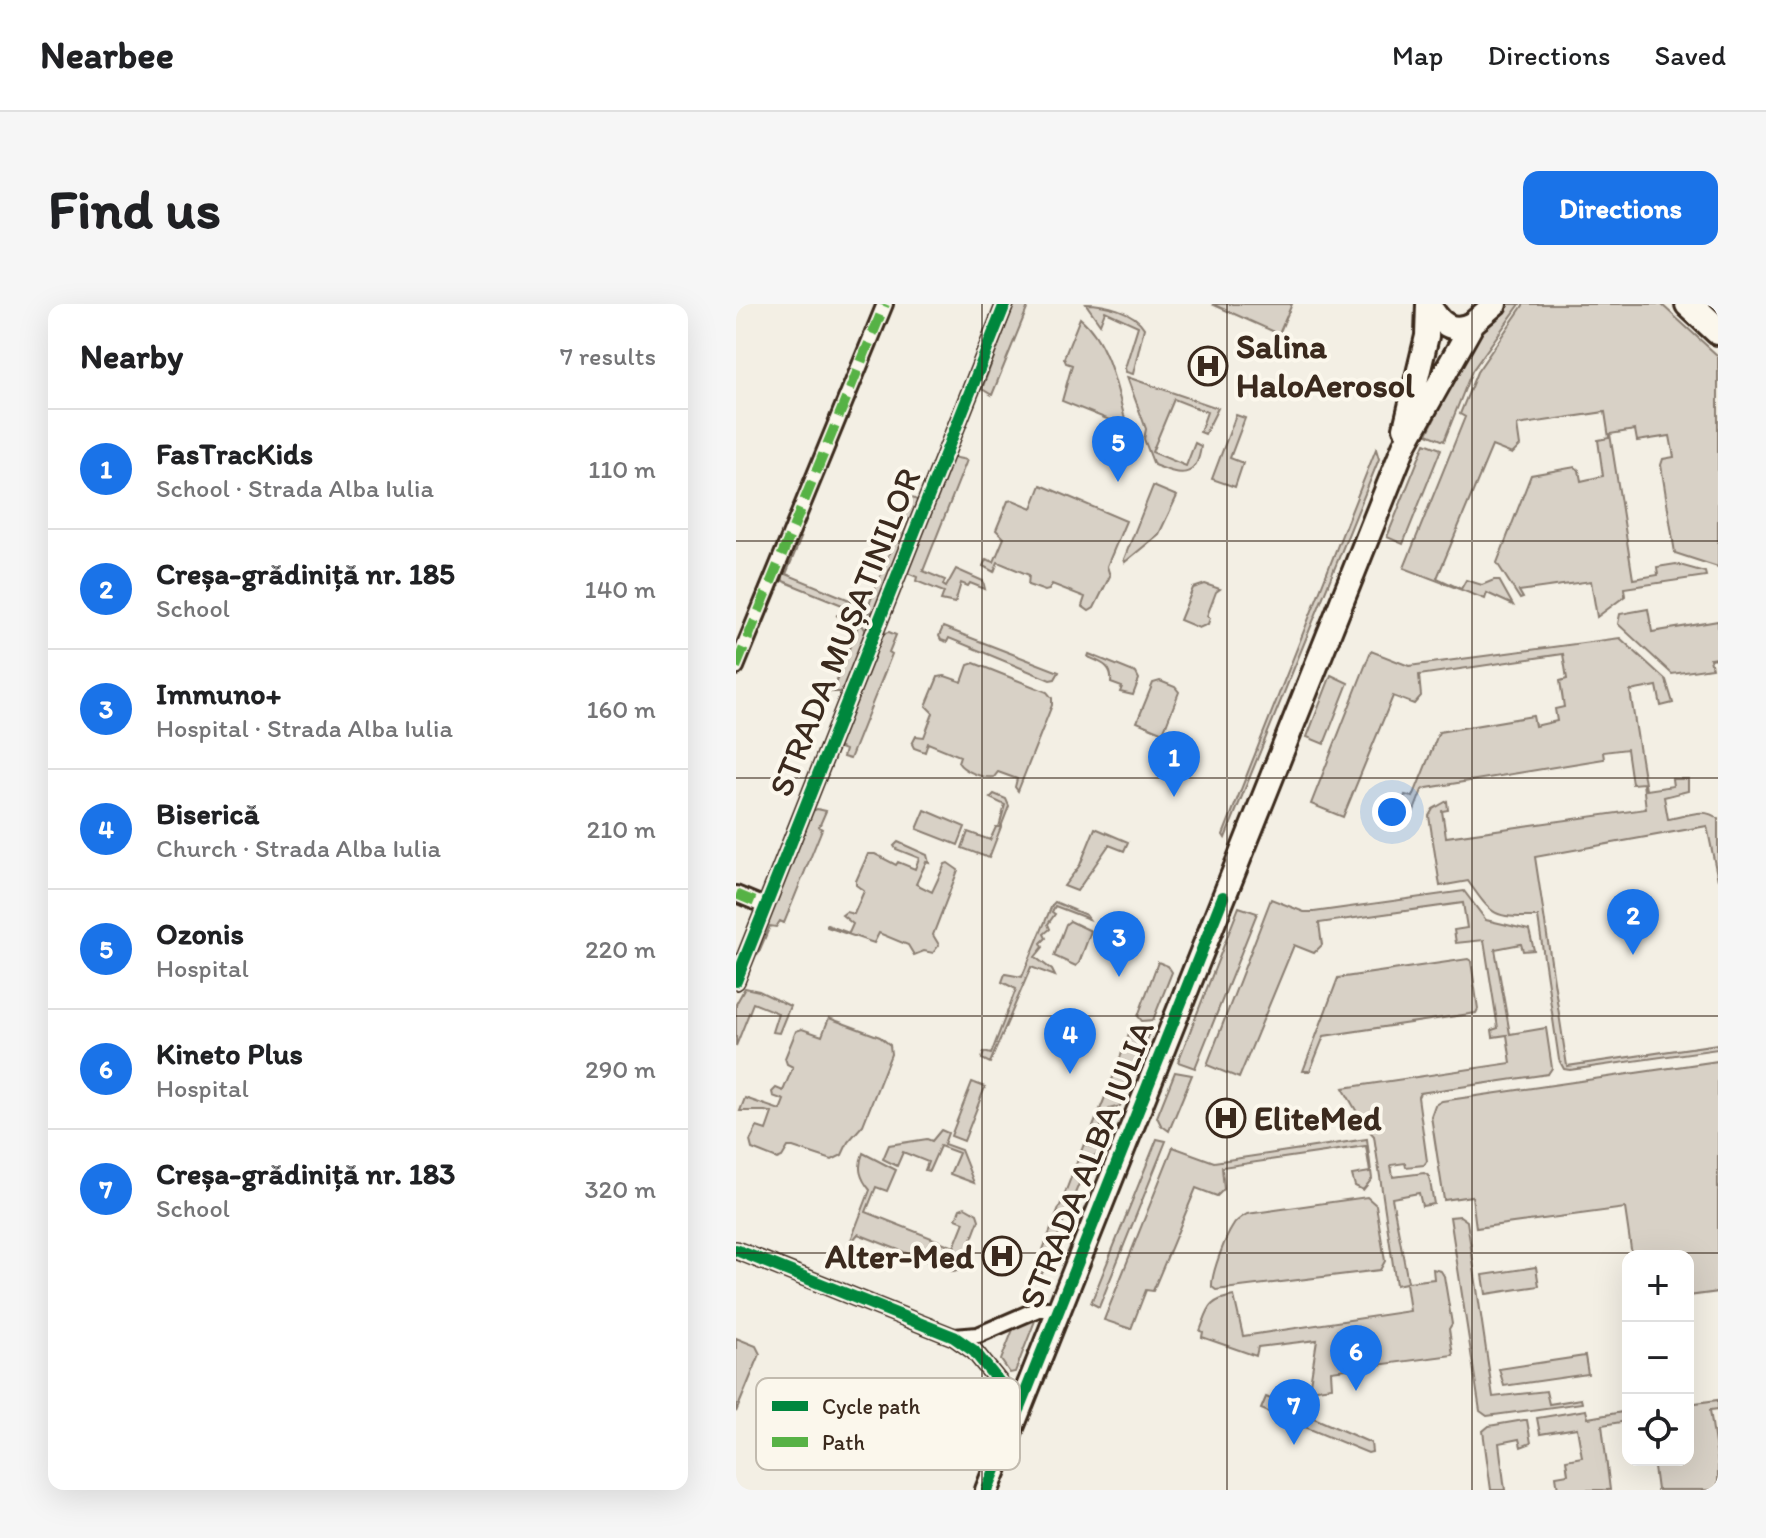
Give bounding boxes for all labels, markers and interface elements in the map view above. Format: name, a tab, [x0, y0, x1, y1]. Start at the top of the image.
text: Nearbee	[40, 32, 174, 78]
text: Map	[1392, 38, 1443, 72]
text: Directions	[1487, 38, 1611, 72]
text: Saved	[1655, 38, 1726, 72]
button: Directions	[1523, 171, 1718, 245]
text: Find us	[48, 175, 221, 242]
place label: Salina HaloAerosol	[1236, 326, 1415, 406]
text: Nearby	[80, 336, 183, 377]
text: 7 results	[560, 340, 656, 372]
hospital icon: Salina HaloAerosol	[1187, 345, 1229, 387]
pin: 5	[1092, 416, 1144, 482]
text: FasTracKids	[156, 435, 313, 472]
text: 1	[100, 453, 112, 485]
text: 110 m	[588, 453, 656, 485]
street label: STRADA MUȘATINILOR	[760, 462, 929, 802]
text: School · Strada Alba Iulia	[156, 472, 434, 504]
text: Creșa-grădiniță nr. 185	[156, 555, 455, 592]
text: 2	[99, 573, 113, 605]
text: 140 m	[585, 573, 656, 605]
text: School	[156, 592, 230, 624]
text: Immuno+	[156, 675, 282, 712]
text: 3	[99, 693, 113, 725]
text: 160 m	[586, 693, 656, 725]
text: Hospital · Strada Alba Iulia	[156, 712, 453, 744]
pin: 1	[1148, 731, 1200, 797]
your location	[1372, 792, 1412, 832]
text: Biserică	[156, 795, 259, 832]
text: 4	[98, 813, 114, 845]
text: 210 m	[587, 813, 656, 845]
text: Church · Strada Alba Iulia	[156, 832, 441, 864]
pin: 2	[1607, 889, 1659, 955]
pin: 3	[1093, 911, 1145, 977]
text: Ozonis	[156, 915, 244, 952]
text: 5	[99, 933, 113, 965]
text: 220 m	[585, 933, 656, 965]
text: Hospital	[156, 952, 249, 984]
pin: 4	[1044, 1008, 1096, 1074]
street label: STRADA ALBA IULIA	[1010, 1014, 1163, 1314]
text: Kineto Plus	[156, 1035, 303, 1072]
text: 6	[99, 1053, 113, 1085]
text: 290 m	[585, 1053, 656, 1085]
text: Hospital	[156, 1072, 249, 1104]
hospital icon: EliteMed	[1205, 1097, 1247, 1139]
place label: EliteMed	[1254, 1098, 1382, 1139]
text: Creșa-grădiniță nr. 183	[156, 1155, 455, 1192]
text: 7	[100, 1173, 112, 1205]
text: 320 m	[584, 1173, 656, 1205]
text: School	[156, 1192, 230, 1224]
hospital icon: Alter-Med	[981, 1235, 1023, 1277]
place label: Alter-Med	[825, 1236, 974, 1277]
map controls	[1622, 1250, 1694, 1466]
button: +	[1622, 1250, 1694, 1322]
button: −	[1622, 1322, 1694, 1394]
pin: 6	[1330, 1325, 1382, 1391]
legend	[756, 1378, 1020, 1470]
pin: 7	[1268, 1379, 1320, 1445]
text: Cycle path	[822, 1393, 921, 1420]
button: locate	[1622, 1394, 1694, 1466]
text: Path	[822, 1429, 865, 1456]

